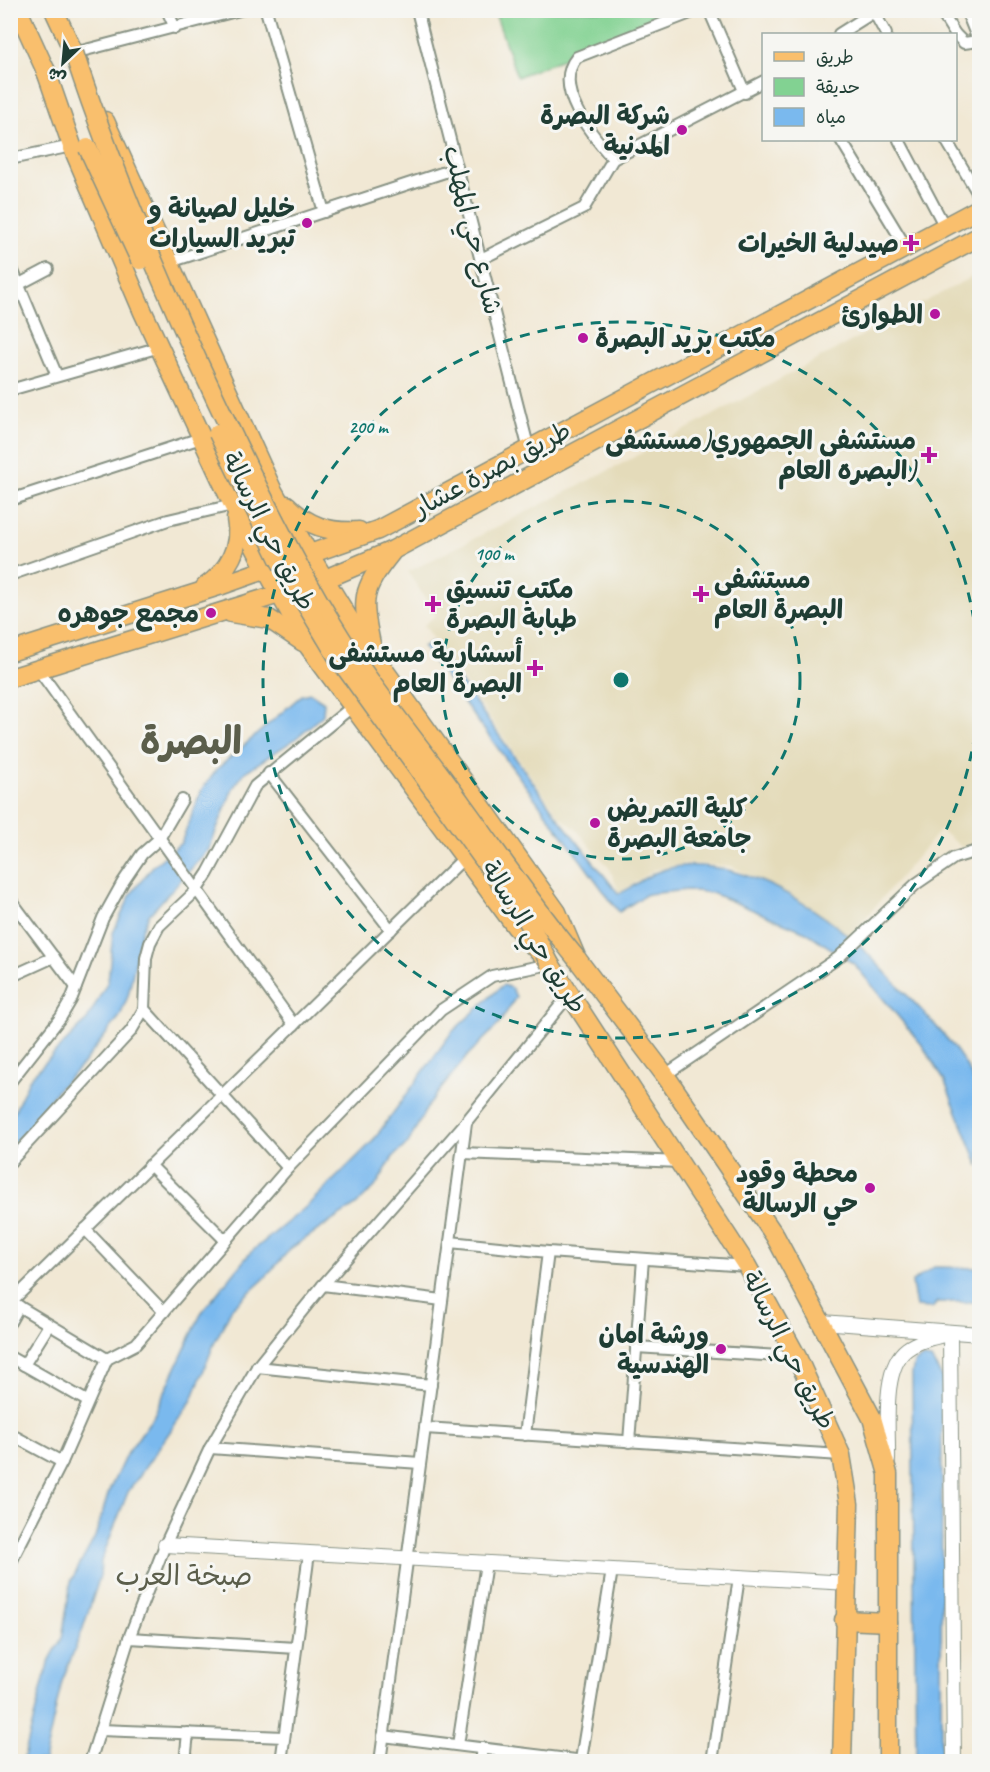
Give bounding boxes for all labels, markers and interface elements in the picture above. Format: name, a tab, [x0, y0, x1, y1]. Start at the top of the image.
north arrow	[33, 33, 93, 93]
legend	[762, 33, 957, 141]
text: طريق	[816, 46, 854, 68]
text: ش	[45, 63, 69, 88]
text: حديقة	[816, 76, 860, 98]
place label: شركة البصرة المدنية	[540, 99, 670, 162]
text: مياه	[816, 106, 846, 128]
marker: شركة البصرة المدنية	[675, 123, 689, 137]
street label: شارع حي المهلب	[430, 142, 510, 319]
place label: خليل لصيانة و تبريد السيارات	[146, 192, 296, 255]
marker: خليل لصيانة و تبريد السيارات	[300, 216, 314, 230]
place label: صيدلية الخيرات	[738, 227, 899, 260]
marker: صيدلية الخيرات	[904, 236, 918, 250]
place label: الطوارئ	[841, 298, 923, 331]
marker: الطوارئ	[928, 307, 942, 321]
place label: مكتب بريد البصرة	[595, 322, 776, 355]
marker: مكتب بريد البصرة	[576, 331, 590, 345]
street label: طريق بصرة عشار	[406, 414, 577, 525]
text: 200 m	[349, 416, 389, 438]
place label: مستشفى الجمهوري(مستشفى البصره العام)	[605, 424, 918, 490]
street label: طريق حي الرسالة	[209, 446, 323, 619]
marker: مستشفى الجمهوري(مستشفى البصره العام)	[920, 446, 938, 464]
text: 100 m	[475, 543, 515, 565]
place label: مستشفى البصرة العام	[714, 563, 843, 629]
place label: مكتب تنسيق طبابة البصرة	[446, 573, 577, 636]
marker: مستشفى البصرة العام	[692, 585, 710, 603]
marker: مكتب تنسيق طبابة البصرة	[424, 595, 442, 613]
place label: مجمع جوهره	[58, 597, 199, 632]
marker: مجمع جوهره	[204, 606, 218, 620]
place label: أسشارية مستشفى البصرة العام	[329, 637, 522, 703]
marker: أسشارية مستشفى البصرة العام	[526, 659, 544, 677]
centre of rings	[611, 670, 631, 690]
district label: البصرة	[140, 718, 242, 765]
place label: كلية التمريض جامعة البصرة	[607, 792, 752, 855]
marker: كلية التمريض جامعة البصرة	[588, 816, 602, 830]
street label: طريق حي الرسالة	[469, 854, 594, 1023]
place label: محطة وقود حي الرسالة	[736, 1157, 858, 1227]
marker: محطة وقود حي الرسالة	[863, 1181, 877, 1195]
street label: طريق حي الرسالة	[729, 1265, 843, 1438]
place label: ورشة امان الهندسية	[599, 1318, 709, 1381]
marker: ورشة امان الهندسية	[714, 1342, 728, 1356]
district label: صبخة العرب	[116, 1558, 252, 1593]

